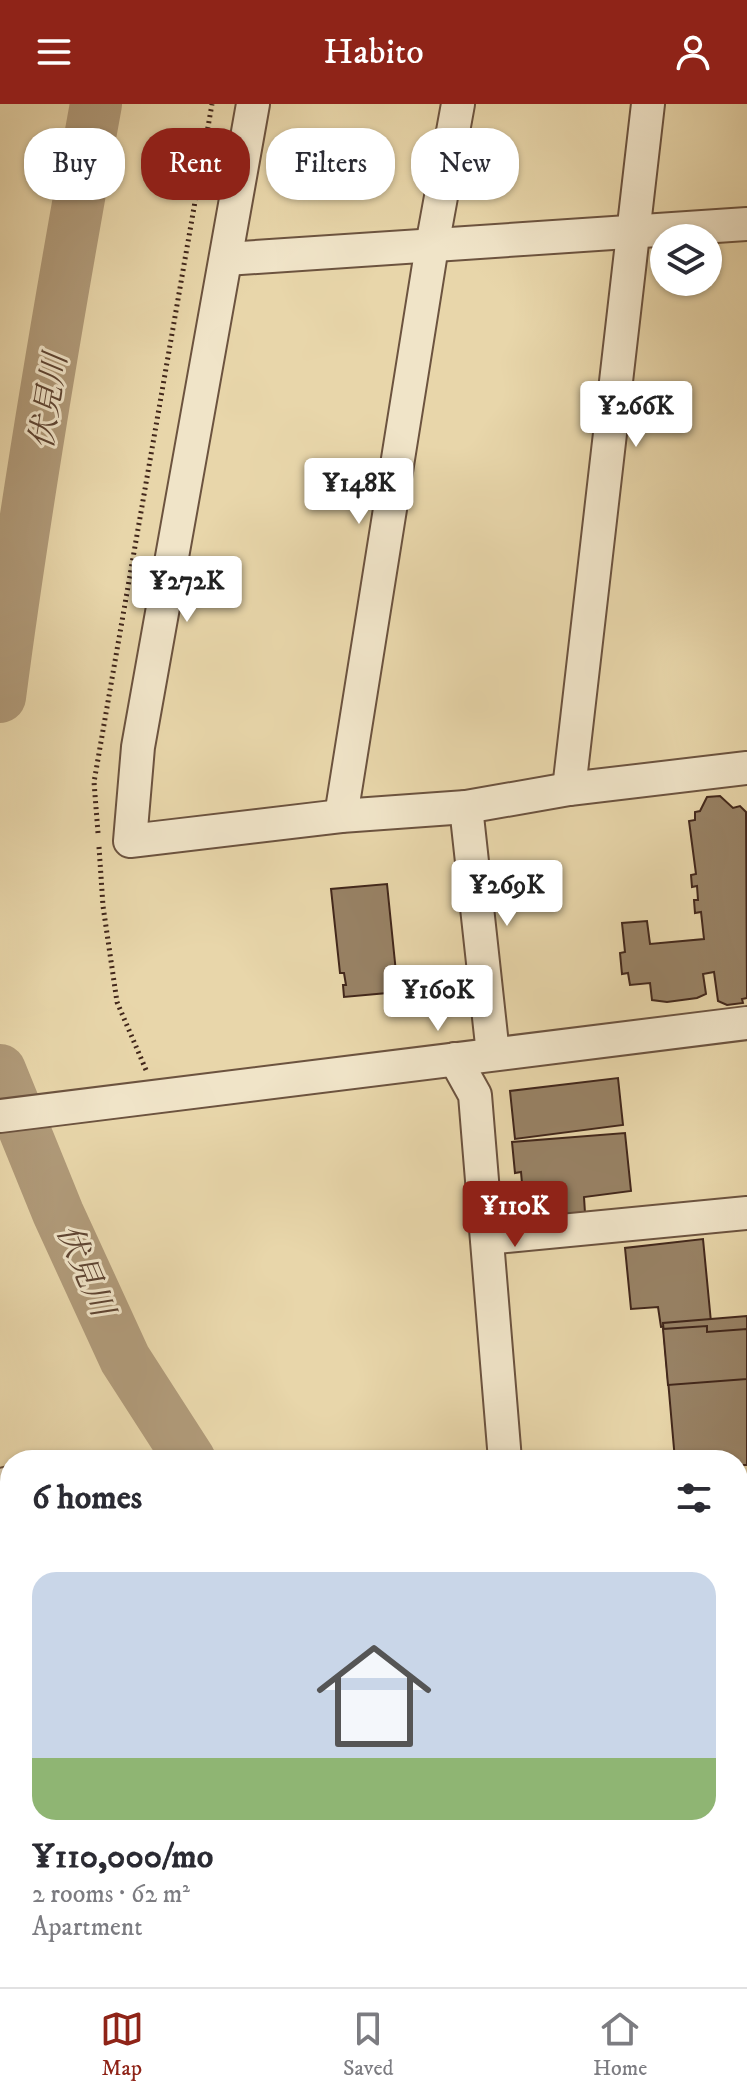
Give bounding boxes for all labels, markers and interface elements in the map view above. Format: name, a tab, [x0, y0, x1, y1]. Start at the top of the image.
icon: menu	[32, 30, 76, 74]
text: Habito	[323, 30, 424, 75]
icon: person	[671, 30, 715, 74]
chip: Buy	[24, 128, 125, 200]
chip: Rent	[141, 128, 250, 200]
chip: Filters	[266, 128, 395, 200]
chip: New	[411, 128, 519, 200]
map controls	[650, 224, 722, 296]
button: layers	[650, 224, 722, 296]
water label: 伏見川	[23, 348, 78, 452]
pin: ¥266K	[580, 381, 692, 449]
text: ¥266K	[598, 390, 674, 423]
pin: ¥148K	[303, 458, 415, 526]
text: ¥148K	[322, 467, 396, 500]
pin: ¥272K	[131, 556, 243, 624]
text: ¥272K	[150, 565, 224, 598]
pin: ¥269K	[451, 860, 563, 928]
text: ¥269K	[470, 869, 545, 902]
pin: ¥160K	[382, 965, 494, 1033]
text: ¥160K	[402, 974, 474, 1007]
pin: ¥110K	[459, 1181, 571, 1249]
text: ¥110K	[481, 1190, 549, 1223]
water label: 伏見川	[47, 1219, 122, 1326]
icon: filters	[672, 1476, 716, 1520]
text: 6 homes	[32, 1477, 142, 1519]
icon: home	[302, 1624, 446, 1768]
text: ¥110,000/mo	[32, 1836, 213, 1878]
text: 2 rooms · 62 m²	[32, 1878, 190, 1911]
text: Apartment	[32, 1911, 143, 1944]
tab: Map	[100, 2007, 144, 2082]
tab: Saved	[343, 2007, 394, 2082]
tab: Home	[593, 2007, 647, 2082]

